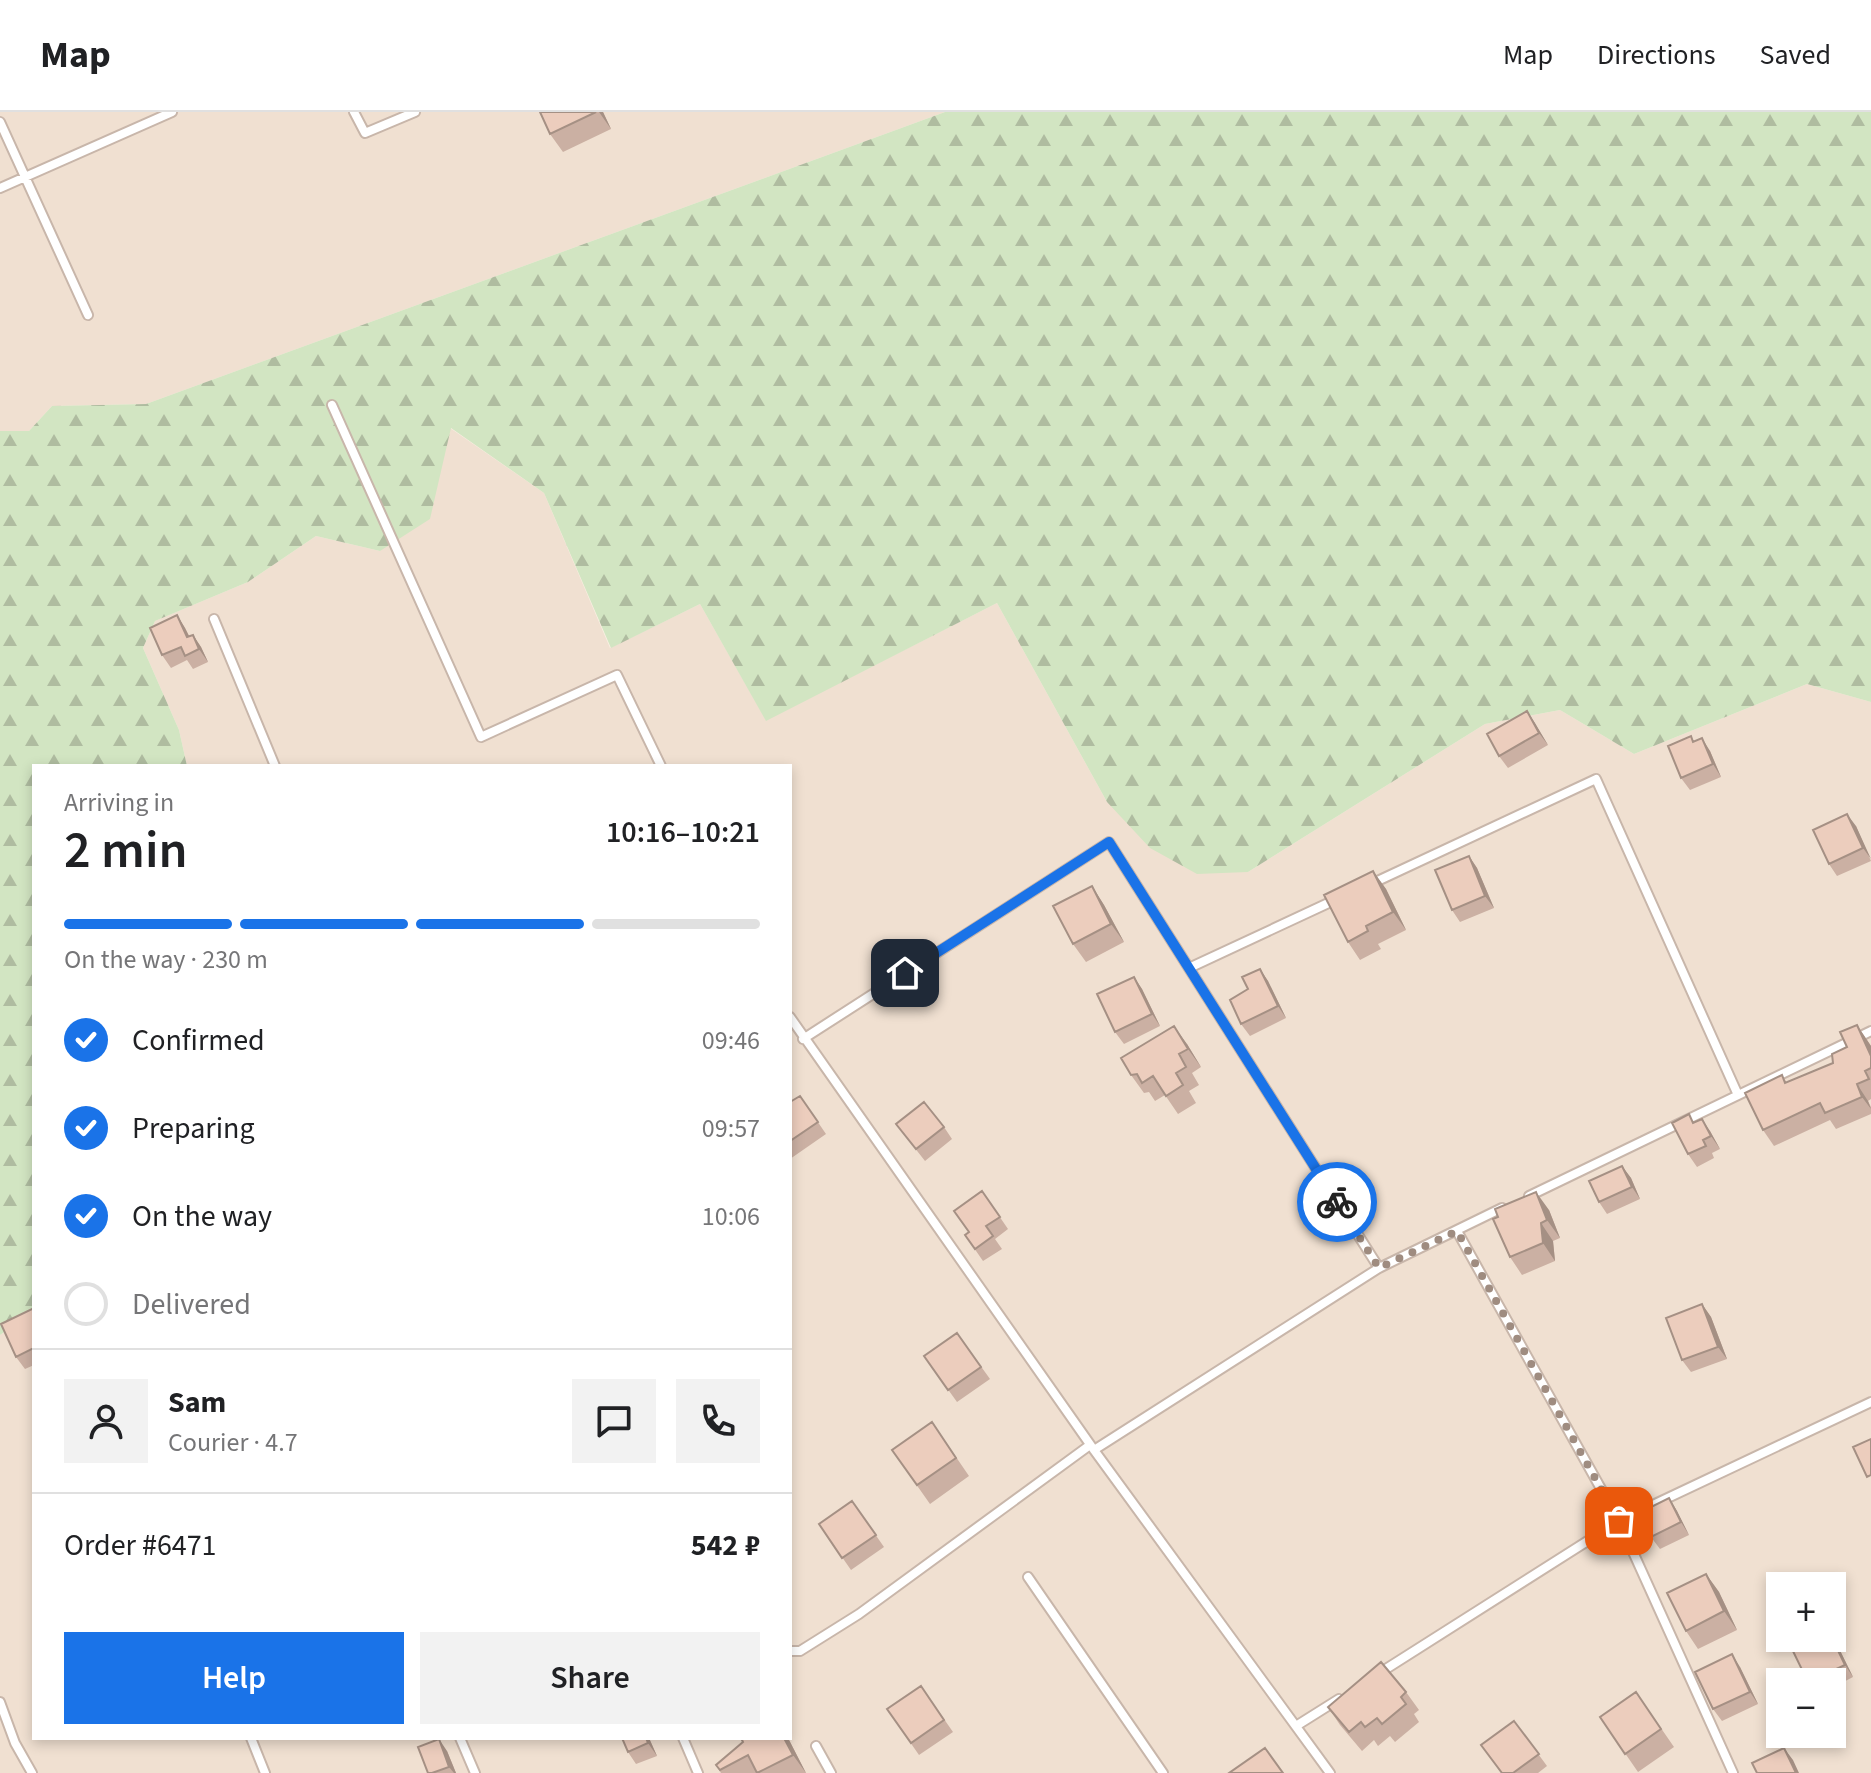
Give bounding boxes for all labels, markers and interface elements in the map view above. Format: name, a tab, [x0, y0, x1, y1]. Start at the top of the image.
text: Map	[40, 28, 111, 82]
text: Map	[1503, 35, 1553, 75]
text: Directions	[1597, 35, 1716, 75]
text: Saved	[1760, 35, 1831, 75]
text: Arriving in	[64, 784, 174, 821]
text: 10:16–10:21	[606, 811, 760, 854]
text: 2 min	[64, 814, 188, 888]
pin	[871, 939, 939, 1007]
text: On the way · 230 m	[64, 941, 268, 978]
icon: home	[883, 951, 927, 995]
icon: check	[64, 1018, 108, 1062]
text: Confirmed	[132, 1019, 265, 1062]
text: 09:46	[702, 1022, 760, 1059]
icon: check	[64, 1106, 108, 1150]
text: Preparing	[132, 1107, 255, 1150]
text: 09:57	[702, 1110, 760, 1147]
courier	[1297, 1162, 1377, 1242]
icon: bike	[1315, 1180, 1359, 1224]
icon: check	[64, 1194, 108, 1238]
text: On the way	[132, 1195, 272, 1238]
text: 10:06	[702, 1198, 760, 1235]
text: Delivered	[132, 1283, 251, 1326]
button: person	[64, 1379, 148, 1463]
button: chat	[572, 1379, 656, 1463]
button: phone	[676, 1379, 760, 1463]
text: Sam	[168, 1381, 226, 1424]
text: Courier · 4.7	[168, 1424, 298, 1461]
pin	[1585, 1487, 1653, 1555]
icon: bag	[1597, 1499, 1641, 1543]
text: Order #6471	[64, 1524, 217, 1567]
text: 542 ₽	[691, 1524, 760, 1567]
map controls	[1766, 1572, 1846, 1748]
button: +	[1766, 1572, 1846, 1652]
button: Help	[64, 1632, 404, 1724]
button: Share	[420, 1632, 760, 1724]
button: −	[1766, 1668, 1846, 1748]

